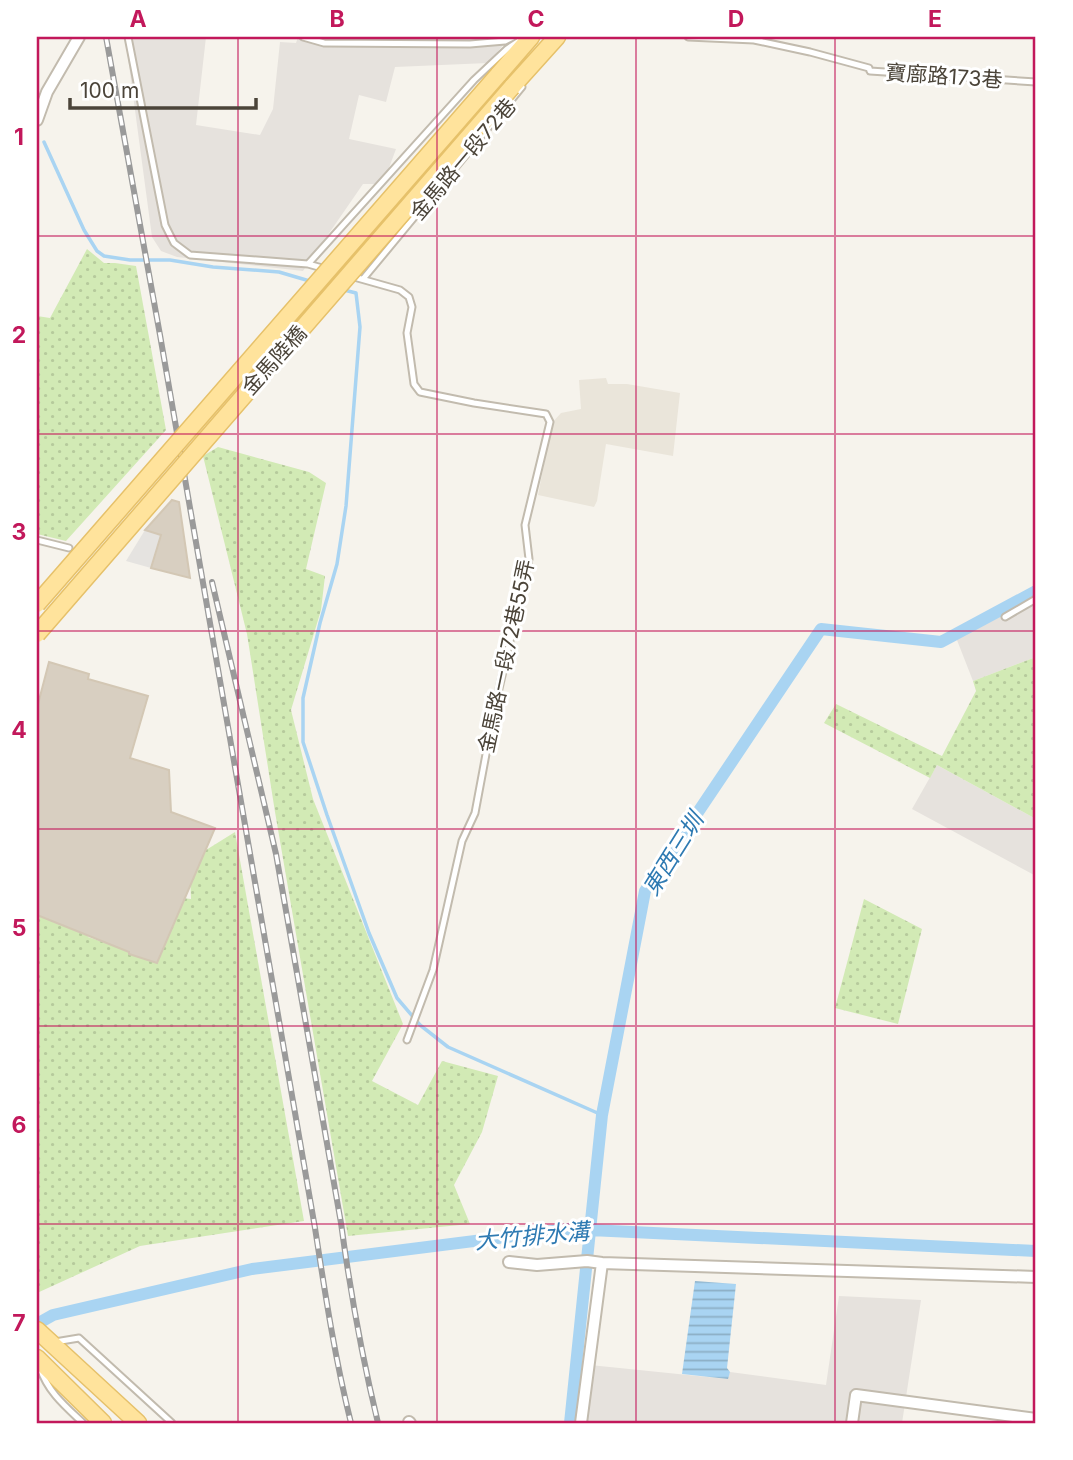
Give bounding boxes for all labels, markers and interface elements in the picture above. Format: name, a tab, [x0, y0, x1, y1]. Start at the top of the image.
text: A	[129, 5, 147, 33]
text: B	[329, 5, 345, 33]
text: C	[527, 5, 545, 33]
text: D	[728, 5, 744, 33]
text: E	[928, 5, 942, 33]
street label: 寶廍路173巷	[885, 59, 1003, 93]
scale bar	[70, 66, 256, 110]
text: 100 m	[80, 78, 139, 103]
street label: 金馬路一段72巷	[405, 93, 521, 225]
text: 1	[14, 123, 24, 151]
street label: 金馬陸橋	[237, 320, 311, 400]
text: 2	[12, 321, 26, 349]
text: 3	[12, 518, 26, 546]
street label: 金馬路一段72巷55弄	[473, 557, 539, 755]
text: 4	[11, 716, 27, 744]
water label: 東西三圳	[637, 805, 711, 900]
text: 5	[12, 914, 26, 942]
text: 6	[12, 1111, 26, 1139]
water label: 大竹排水溝	[473, 1217, 593, 1255]
text: 7	[12, 1309, 26, 1337]

